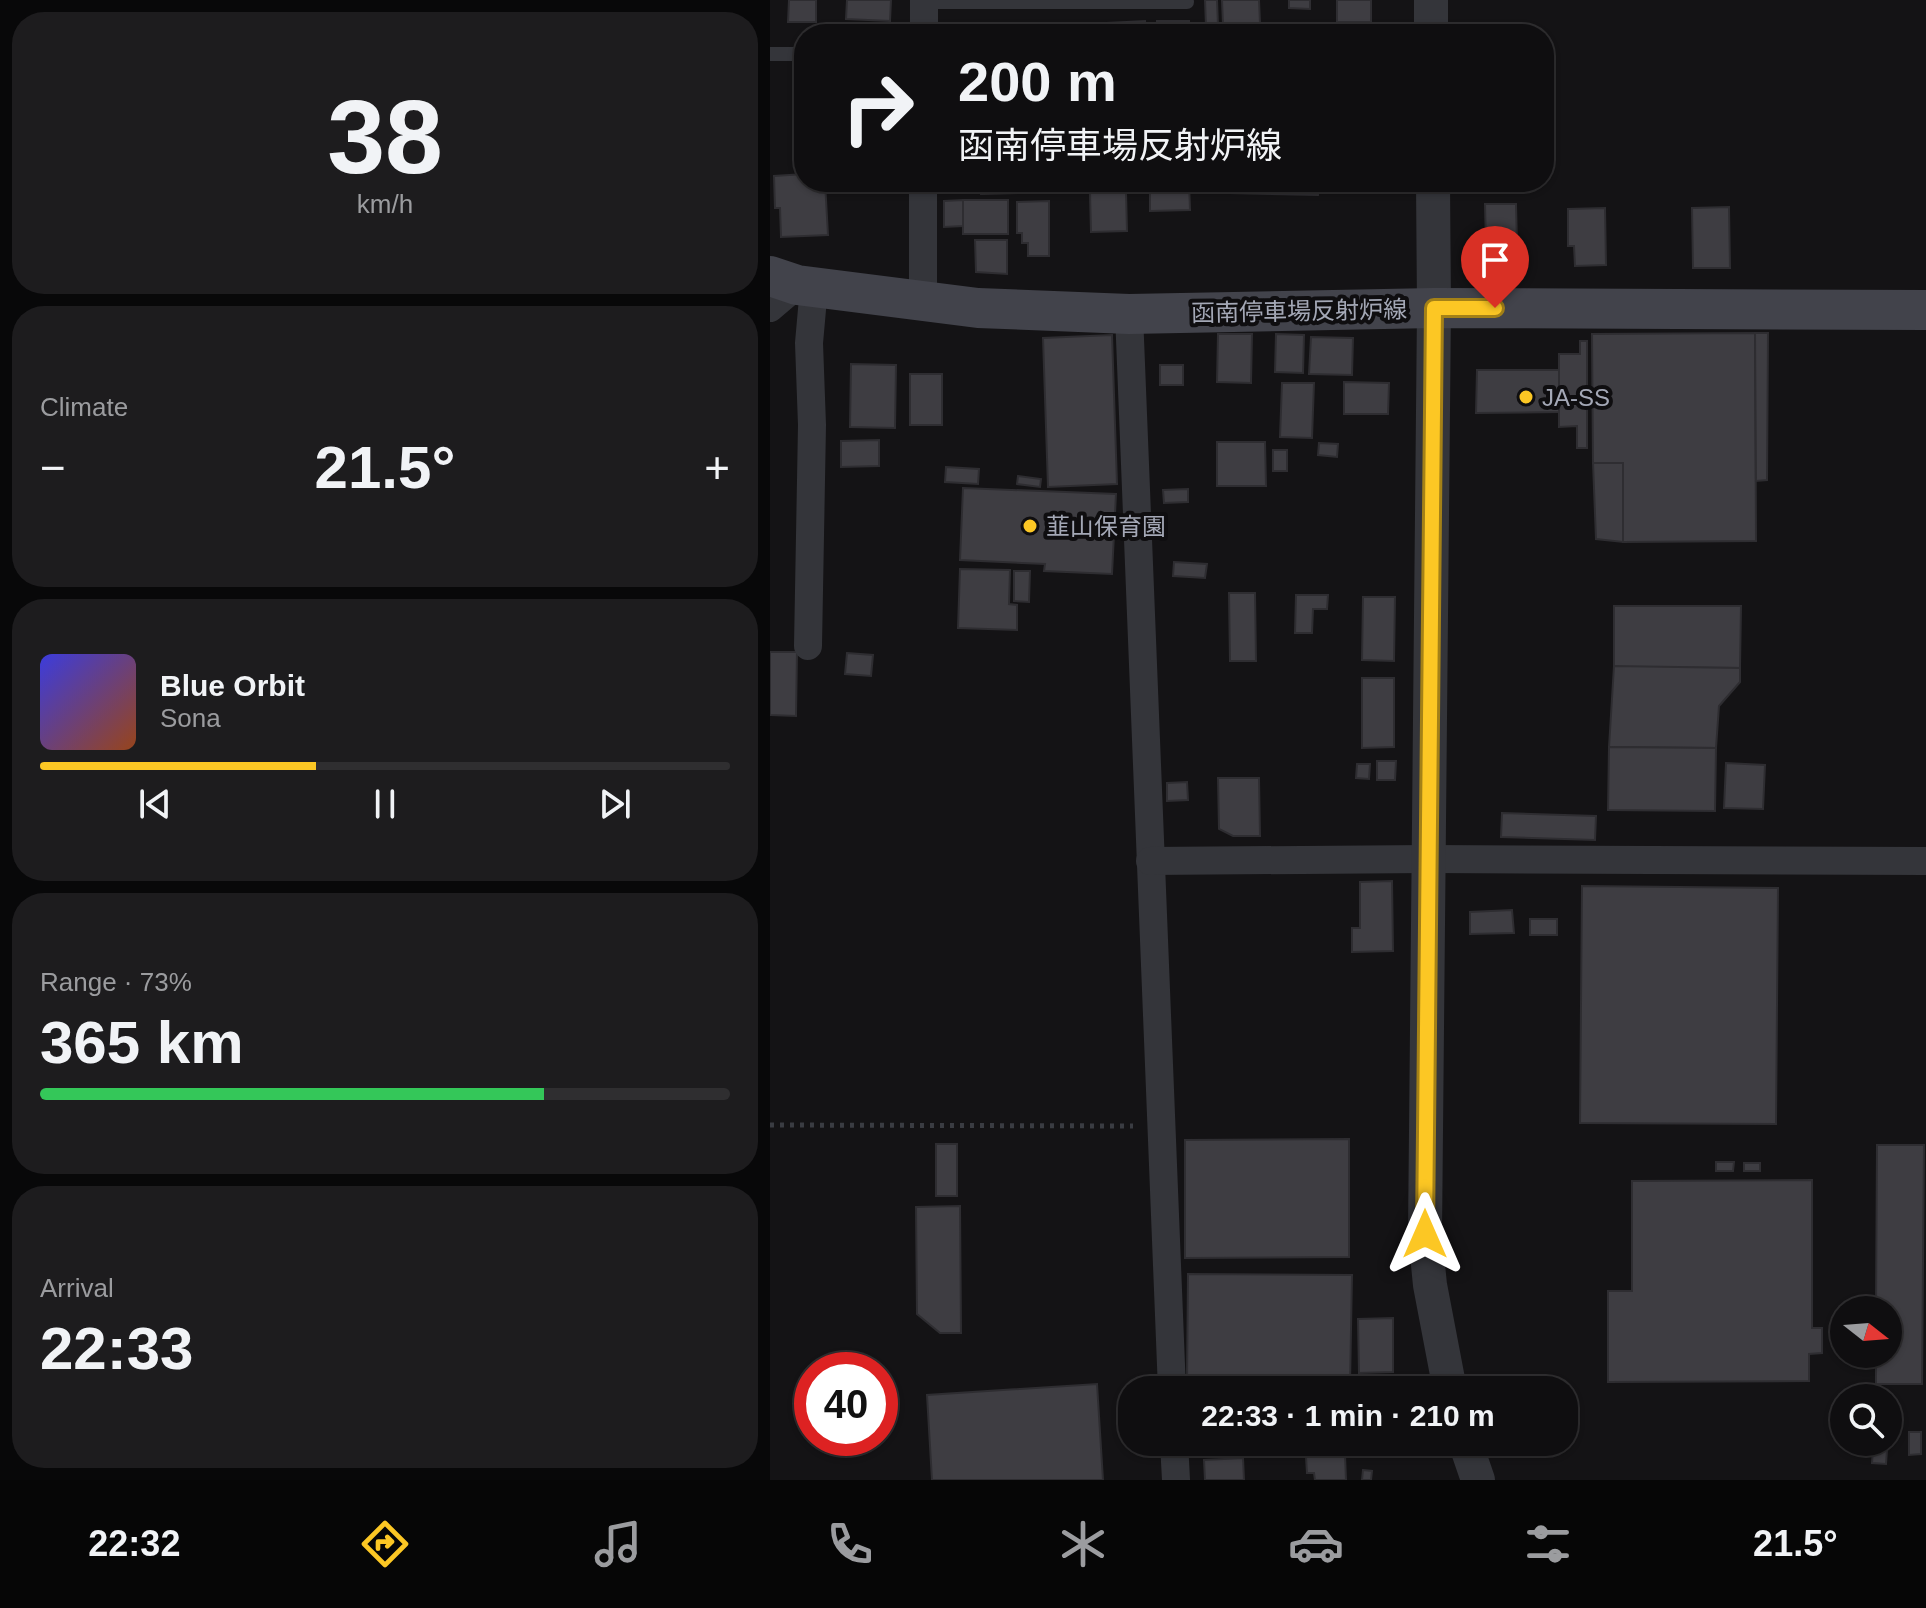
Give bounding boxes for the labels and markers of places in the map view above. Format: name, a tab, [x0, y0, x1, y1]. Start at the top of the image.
pin	[1461, 226, 1529, 308]
place label: JA-SS	[1542, 384, 1610, 411]
marker: JA-SS	[1517, 388, 1535, 406]
place label: 韮山保育園	[1046, 513, 1166, 540]
marker: 韮山保育園	[1021, 517, 1039, 535]

